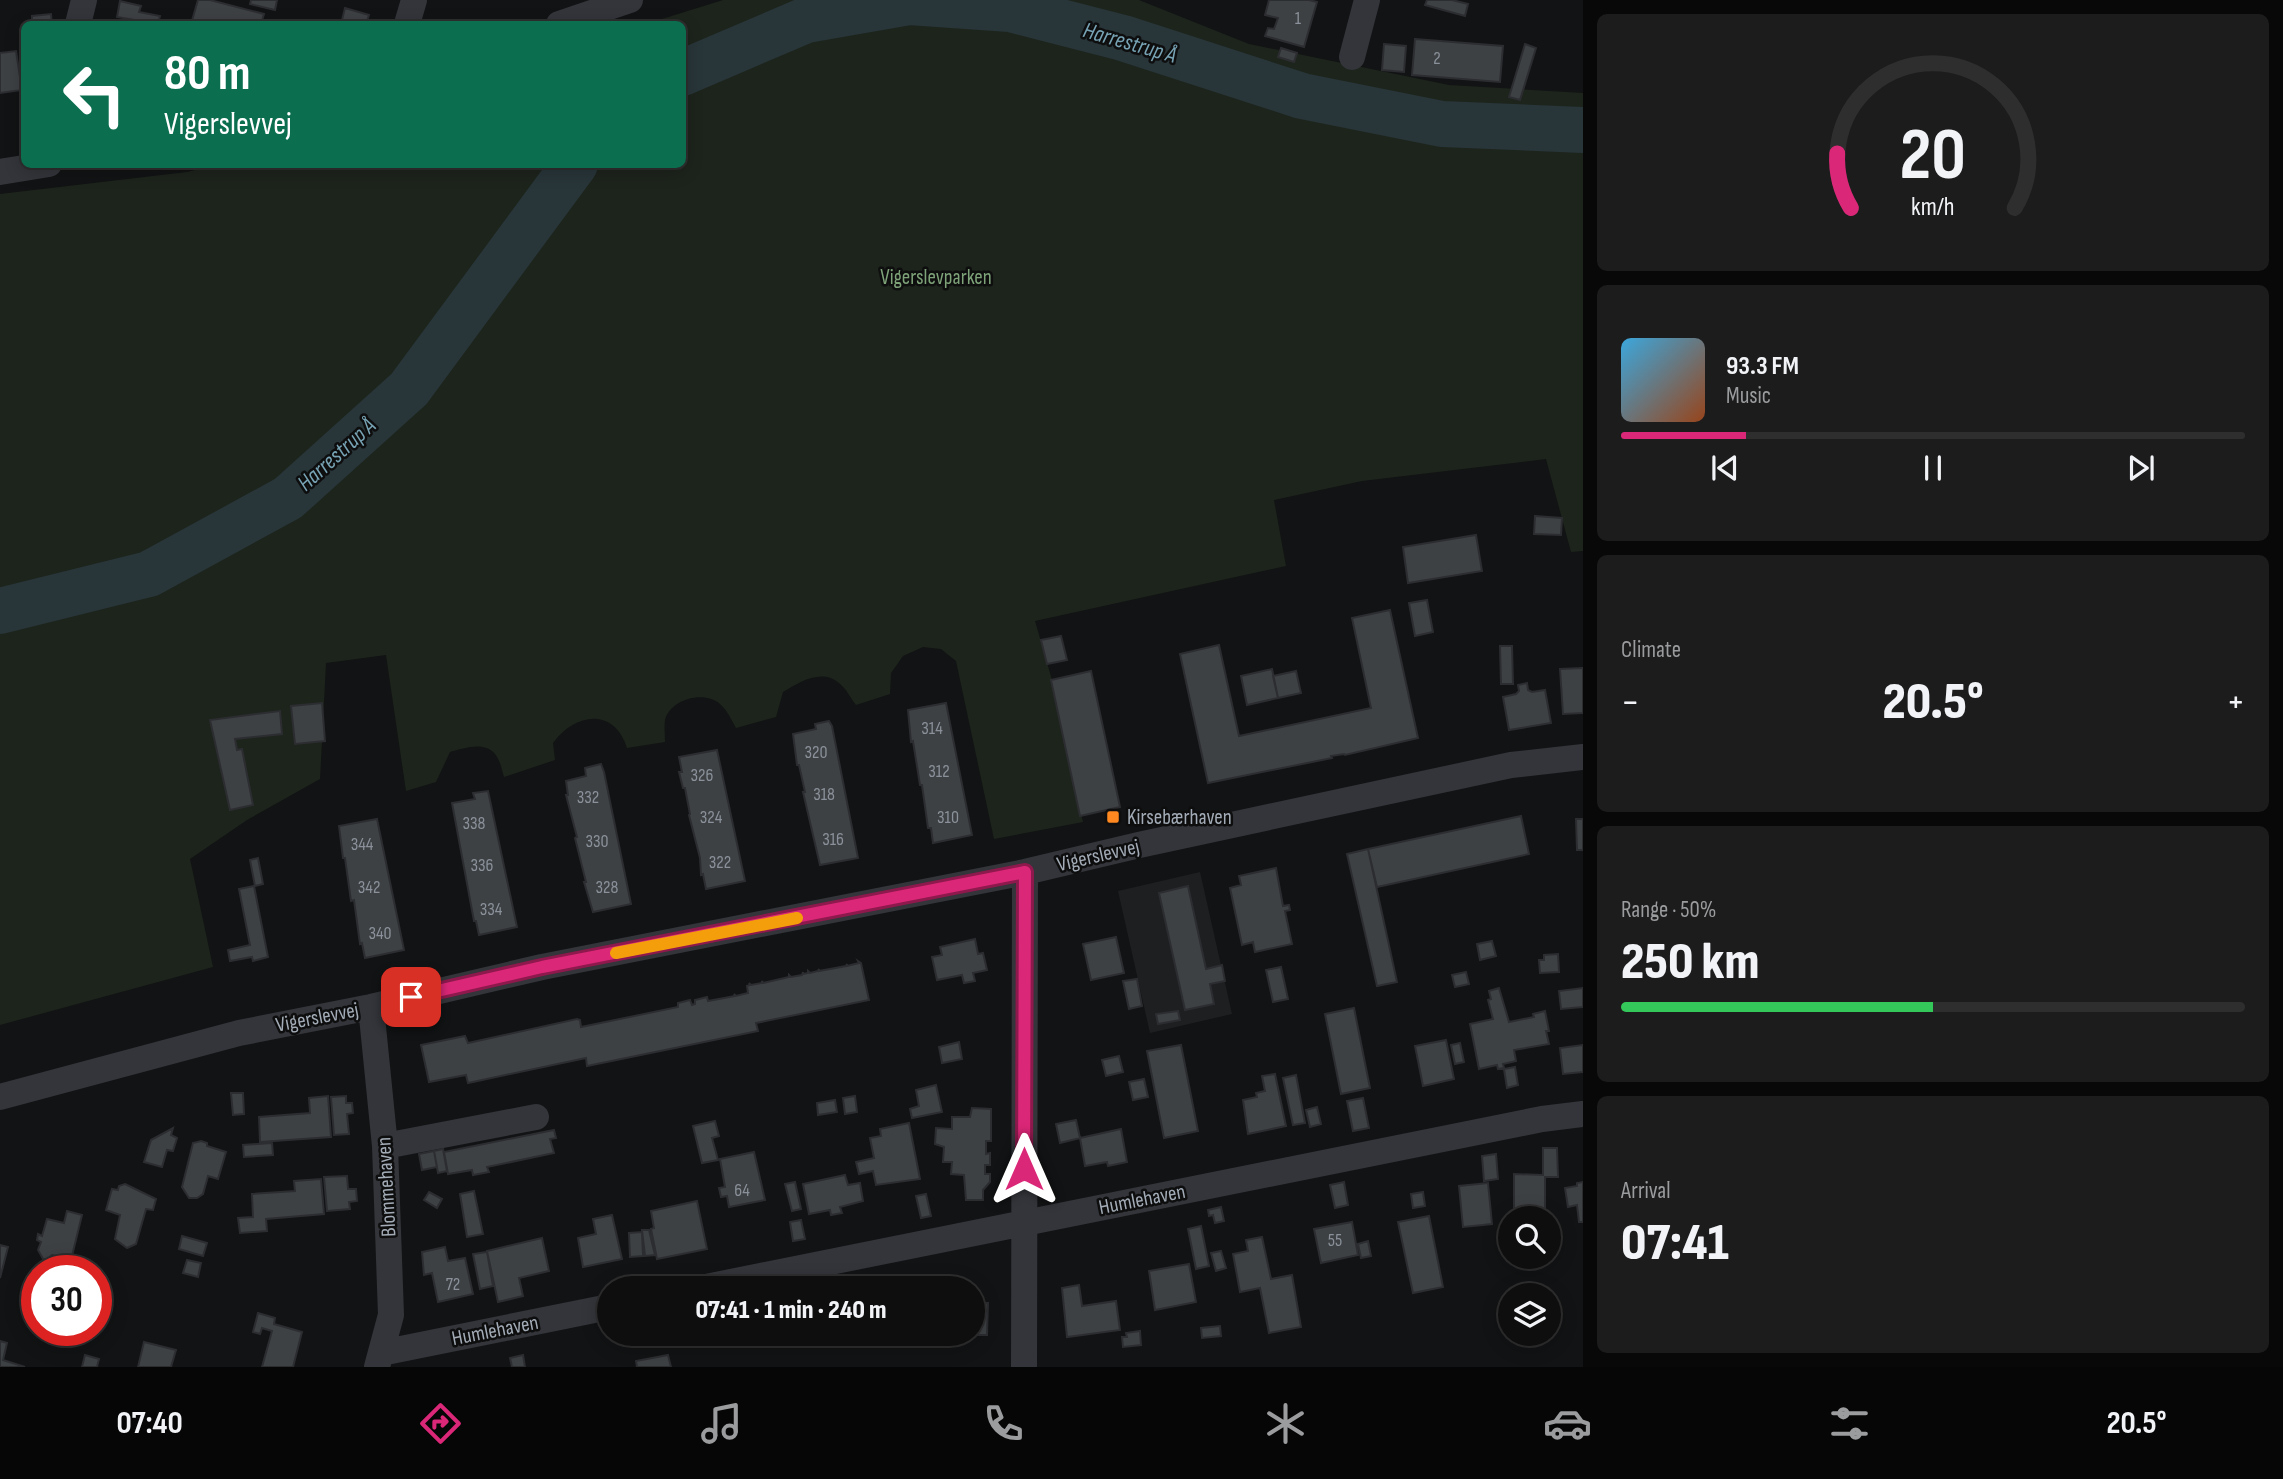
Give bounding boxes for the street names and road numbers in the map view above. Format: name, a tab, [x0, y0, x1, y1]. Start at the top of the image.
street label: Vigerslevvej	[1054, 834, 1142, 877]
street label: Vigerslevvej	[274, 997, 361, 1038]
street label: Blommehaven	[371, 1137, 402, 1237]
street label: Humlehaven	[1097, 1179, 1187, 1220]
street label: Humlehaven	[450, 1310, 540, 1351]

